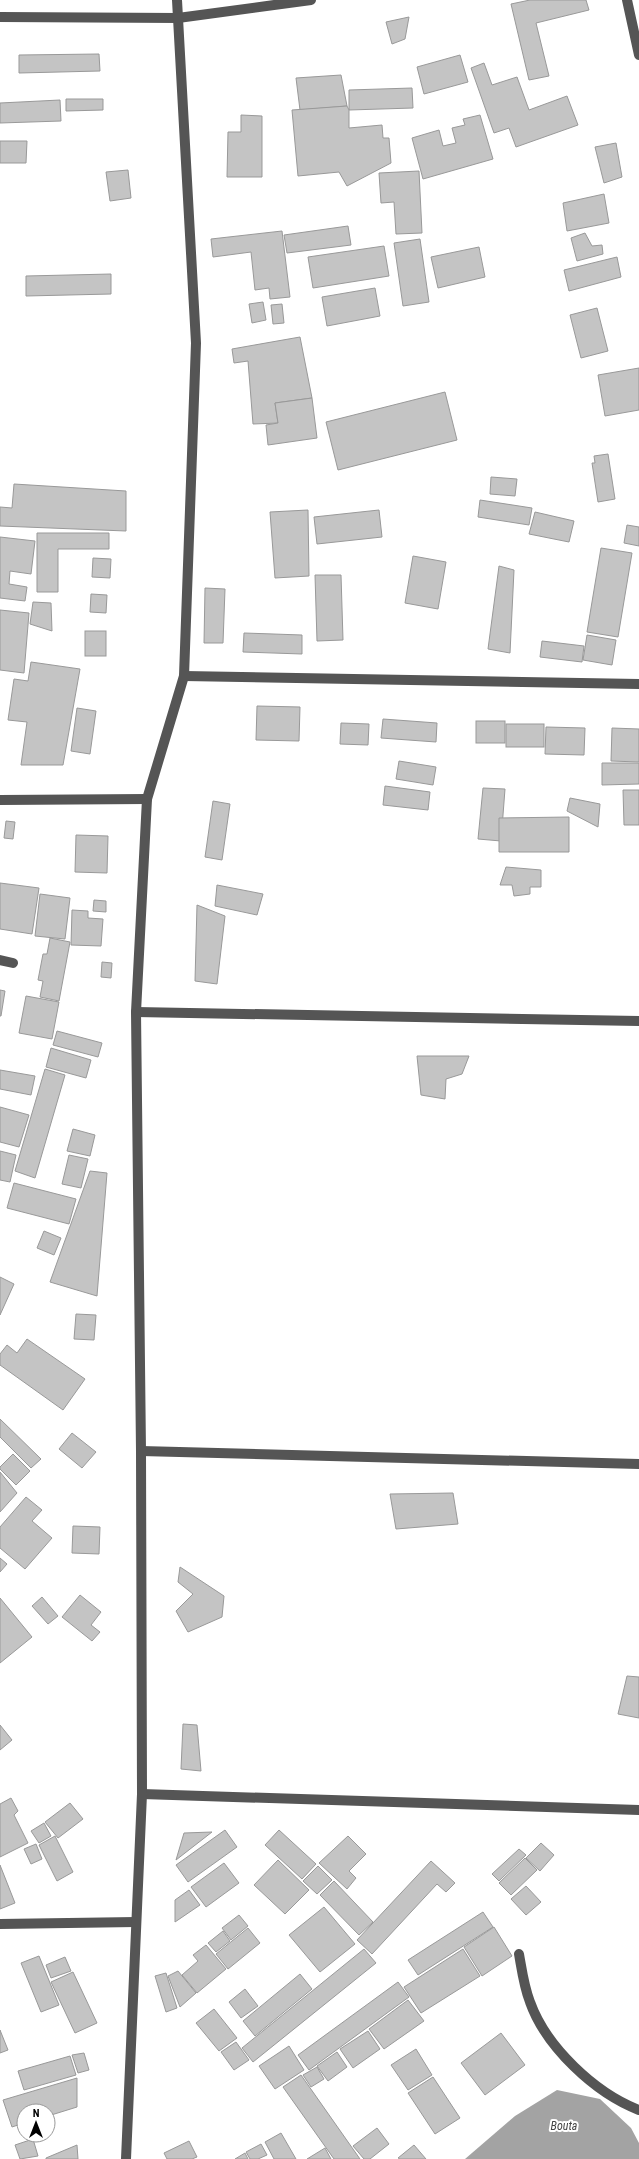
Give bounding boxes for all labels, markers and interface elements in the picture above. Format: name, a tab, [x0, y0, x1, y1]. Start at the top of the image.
north arrow	[16, 2103, 56, 2143]
text: N	[33, 2107, 40, 2120]
water label: Bouta	[551, 2119, 577, 2133]

